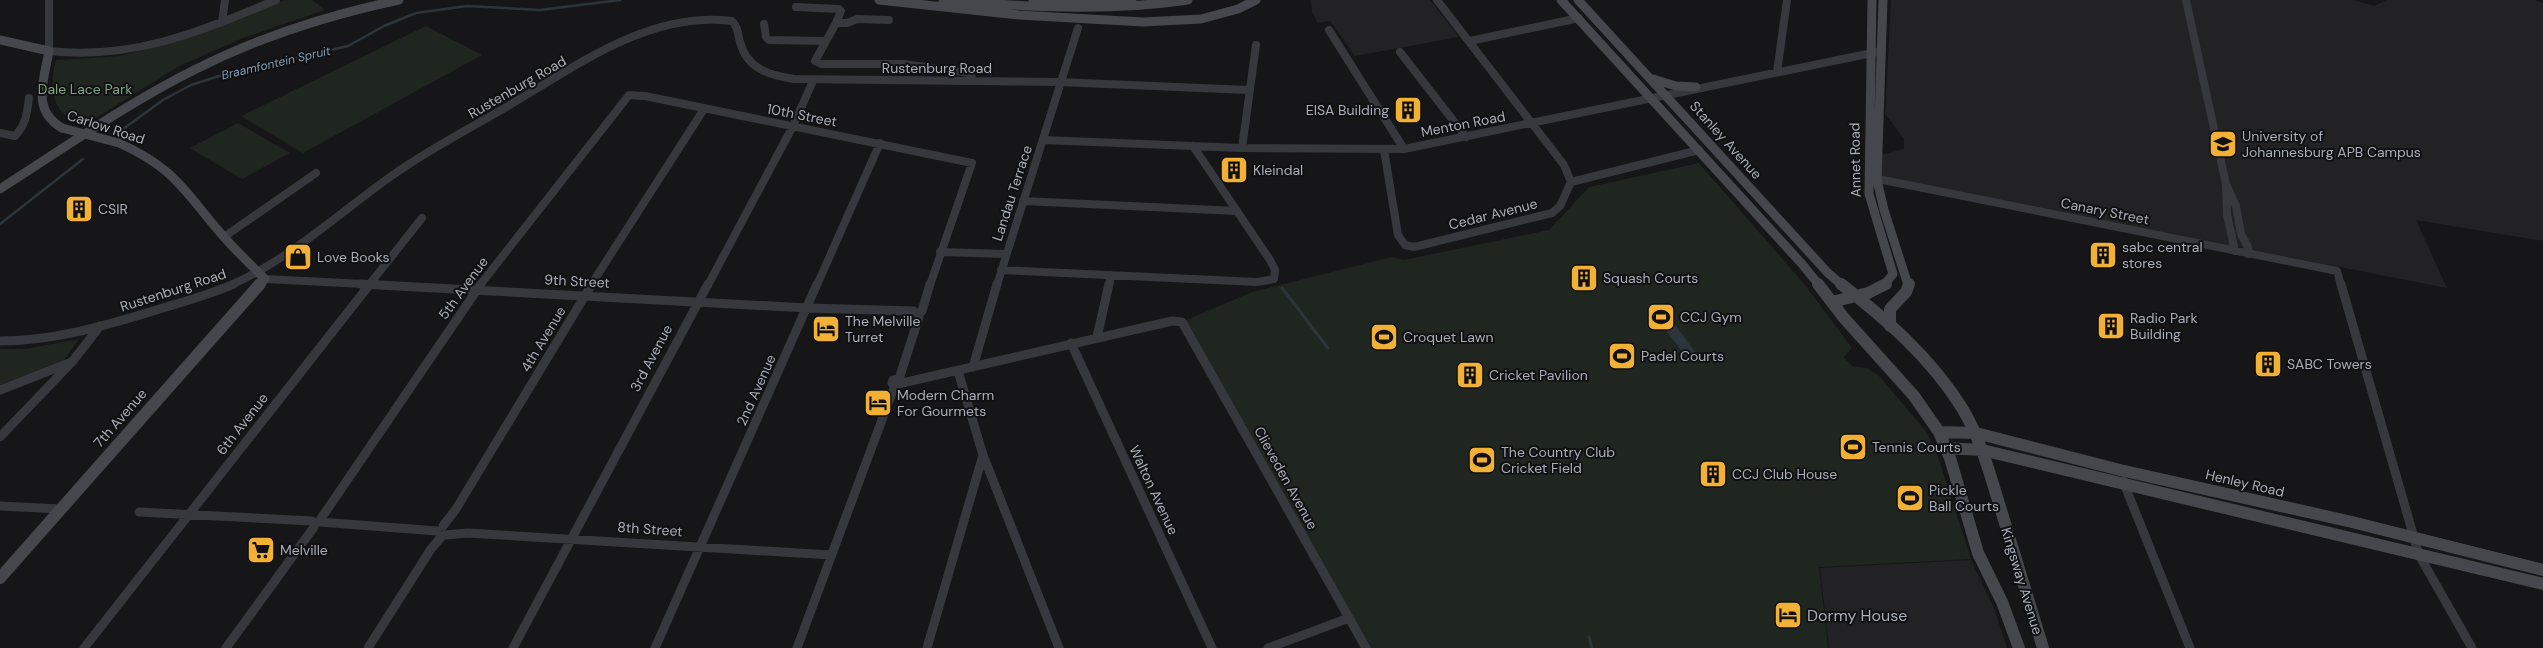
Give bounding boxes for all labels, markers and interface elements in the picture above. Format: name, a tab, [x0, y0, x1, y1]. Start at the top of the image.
water label: Braamfontein Spruit	[220, 43, 332, 83]
street label: Rustenburg Road	[465, 52, 569, 122]
street label: Rustenburg Road	[882, 59, 992, 77]
park label: Dale Lace Park	[38, 80, 132, 98]
building icon: EISA Building	[1393, 95, 1423, 125]
street label: Stanley Avenue	[1686, 97, 1766, 183]
street label: 10th Street	[765, 99, 839, 131]
place label: EISA Building	[1306, 101, 1389, 119]
street label: Carlow Road	[65, 106, 147, 148]
street label: Menton Road	[1419, 107, 1507, 141]
street label: Annet Road	[1845, 122, 1865, 198]
place label: University of Johannesburg APB Campus	[2242, 127, 2421, 161]
school or university icon: University of Johannesburg APB Campus	[2208, 129, 2238, 159]
street label: Landau Terrace	[988, 143, 1036, 243]
building icon: Kleindal	[1219, 155, 1249, 185]
place label: Kleindal	[1253, 161, 1303, 179]
building icon: CSIR	[64, 194, 94, 224]
street label: Cedar Avenue	[1447, 194, 1539, 234]
street label: Canary Street	[2059, 194, 2151, 228]
place label: CSIR	[98, 200, 128, 218]
place label: sabc central stores	[2122, 238, 2203, 272]
building icon: sabc central stores	[2088, 240, 2118, 270]
shop icon: Love Books	[283, 242, 313, 272]
place label: Love Books	[317, 248, 389, 266]
street label: 5th Avenue	[434, 253, 492, 323]
building icon: Squash Courts	[1569, 263, 1599, 293]
street label: Rustenburg Road	[118, 264, 228, 316]
place label: Squash Courts	[1603, 269, 1698, 287]
street label: 9th Street	[544, 270, 610, 292]
sports icon: CCJ Gym	[1646, 302, 1676, 332]
street label: 4th Avenue	[516, 303, 570, 375]
place label: CCJ Gym	[1680, 308, 1742, 326]
place label: Radio Park Building	[2130, 309, 2198, 343]
building icon: Radio Park Building	[2096, 311, 2126, 341]
place label: The Melville Turret	[845, 312, 920, 346]
hotel icon: The Melville Turret	[811, 314, 841, 344]
street label: 3rd Avenue	[626, 321, 676, 395]
sports icon: Croquet Lawn	[1369, 322, 1399, 352]
place label: Croquet Lawn	[1403, 328, 1494, 346]
sports icon: Padel Courts	[1607, 341, 1637, 371]
place label: Padel Courts	[1641, 347, 1724, 365]
building icon: SABC Towers	[2253, 349, 2283, 379]
street label: 2nd Avenue	[732, 352, 780, 428]
place label: SABC Towers	[2287, 355, 2372, 373]
building icon: Cricket Pavilion	[1455, 360, 1485, 390]
place label: Cricket Pavilion	[1489, 366, 1588, 384]
street label: 7th Avenue	[89, 385, 151, 451]
place label: Modern Charm For Gourmets	[897, 386, 994, 420]
hotel icon: Modern Charm For Gourmets	[863, 388, 893, 418]
street label: 6th Avenue	[212, 389, 272, 459]
street label: Clieveden Avenue	[1250, 423, 1322, 533]
sports icon: Tennis Courts	[1838, 432, 1868, 462]
place label: Tennis Courts	[1872, 438, 1961, 456]
street label: Walton Avenue	[1125, 442, 1183, 538]
place label: The Country Club Cricket Field	[1501, 443, 1615, 477]
sports icon: The Country Club Cricket Field	[1467, 445, 1497, 475]
building icon: CCJ Club House	[1698, 459, 1728, 489]
place label: CCJ Club House	[1732, 465, 1837, 483]
street label: Henley Road	[2204, 465, 2286, 501]
place label: Pickle Ball Courts	[1929, 481, 1999, 515]
sports icon: Pickle Ball Courts	[1895, 483, 1925, 513]
street label: 8th Street	[617, 518, 683, 540]
street label: Kingsway Avenue	[1997, 525, 2047, 637]
supermarket icon: Melville	[246, 535, 276, 565]
place label: Melville	[280, 541, 328, 559]
hotel icon: Dormy House	[1773, 600, 1803, 630]
place label: Dormy House	[1807, 605, 1907, 626]

